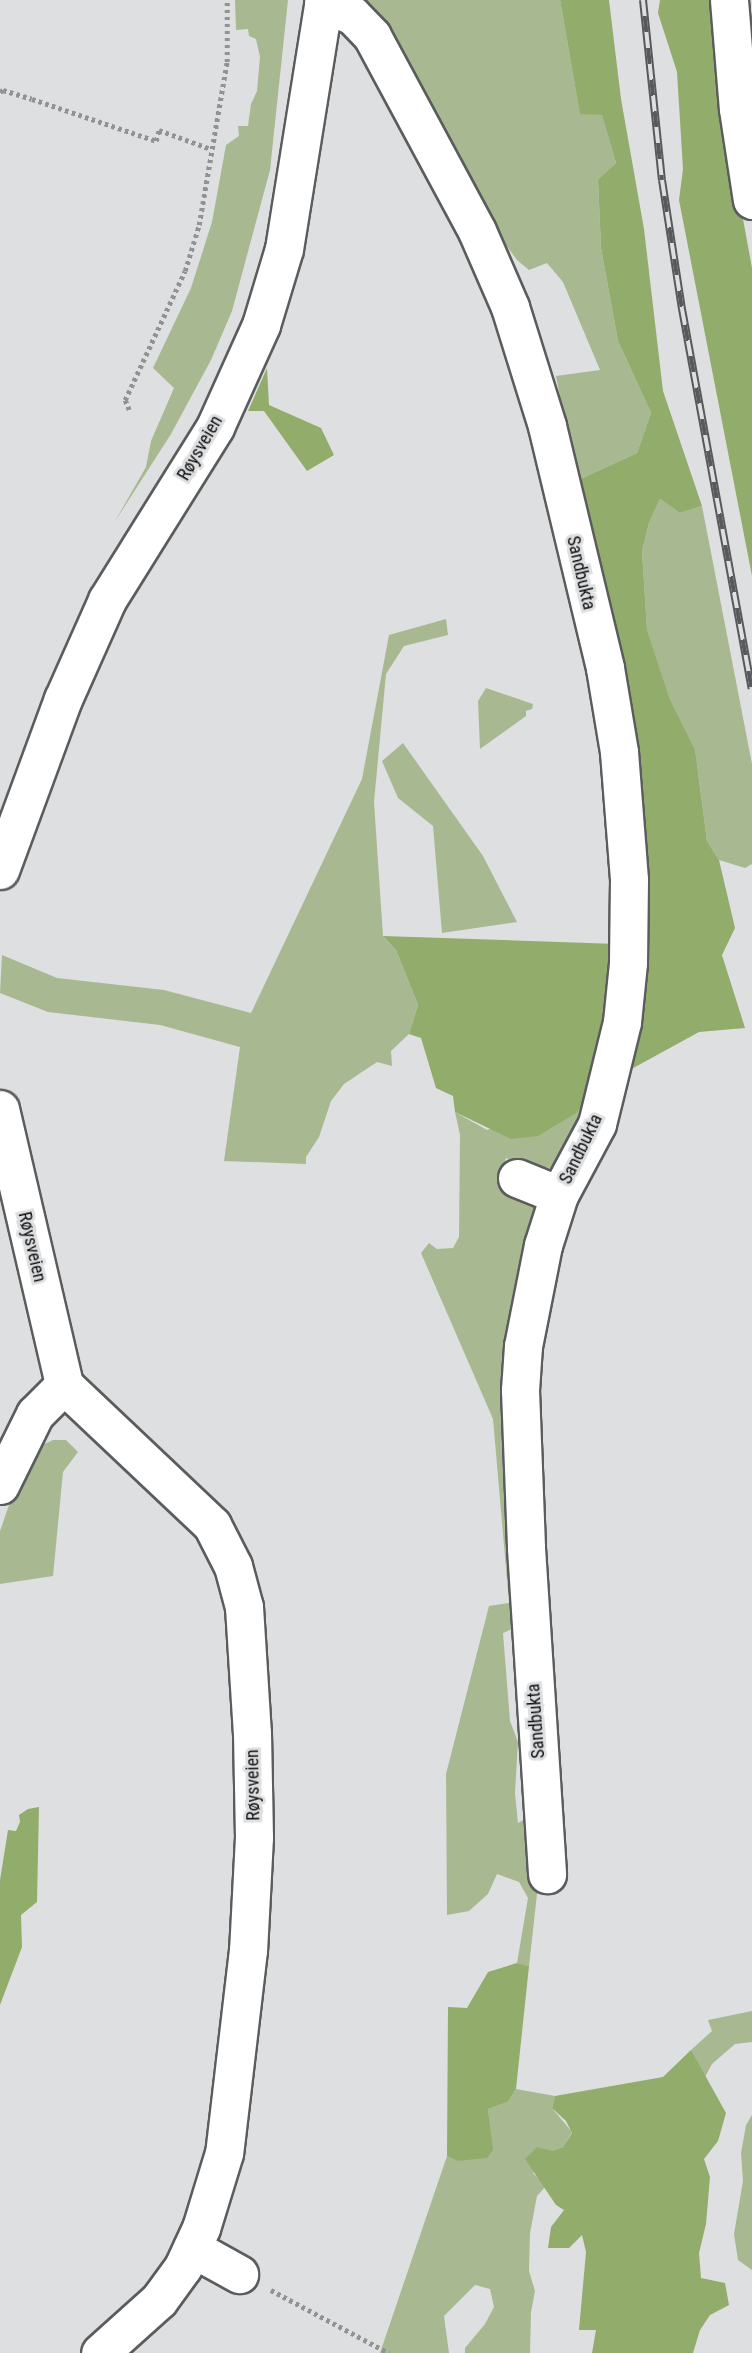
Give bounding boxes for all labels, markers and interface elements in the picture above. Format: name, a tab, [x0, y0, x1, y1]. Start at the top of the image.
street label: Røysveien	[173, 412, 227, 484]
street label: Sandbukta	[562, 534, 600, 612]
street label: Sandbukta	[555, 1110, 607, 1188]
street label: Røysveien	[13, 1210, 51, 1284]
street label: Sandbukta	[523, 1683, 549, 1759]
street label: Røysveien	[242, 1749, 264, 1821]

